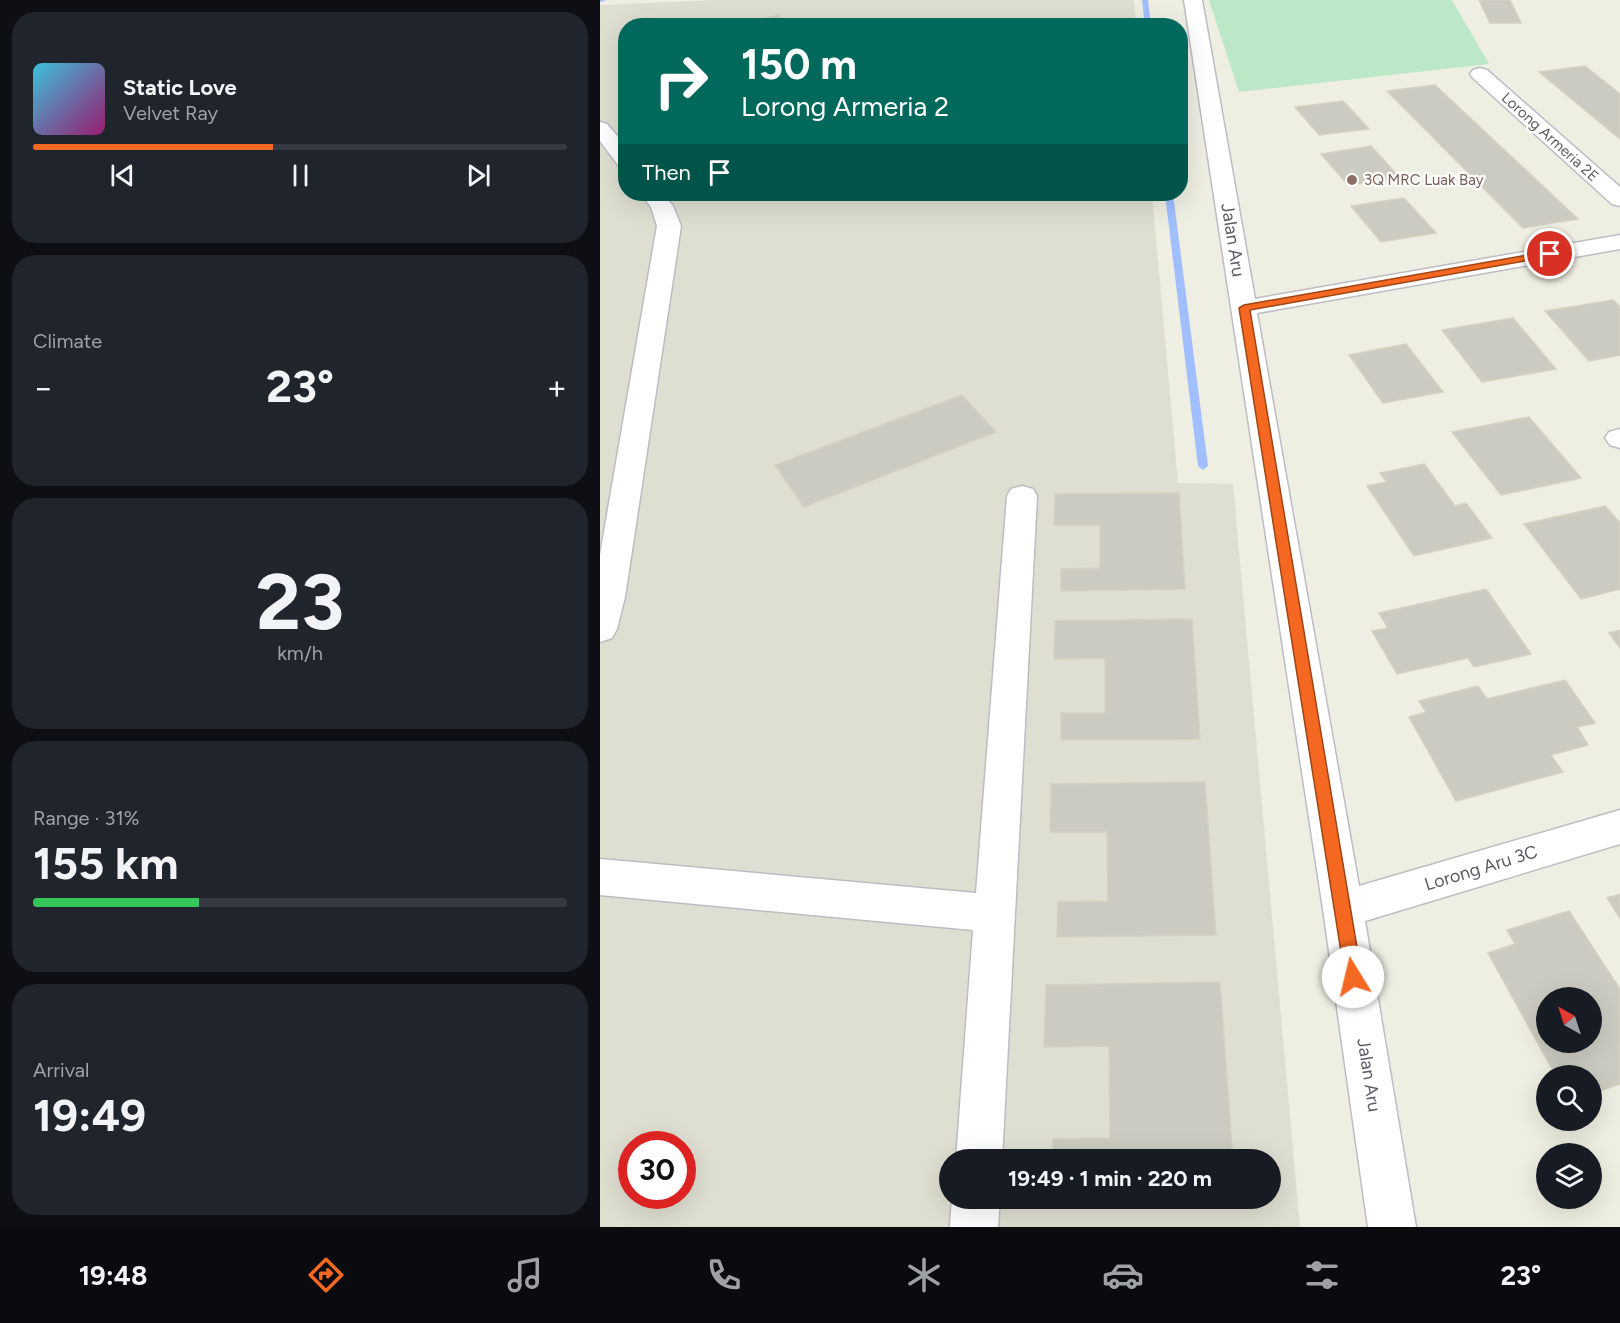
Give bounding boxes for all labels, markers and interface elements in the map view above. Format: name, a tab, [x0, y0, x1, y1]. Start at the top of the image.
text: 150 m	[741, 39, 857, 90]
icon: right	[642, 42, 720, 120]
text: Static Love	[123, 74, 237, 101]
street label: Lorong Armeria 2E	[1498, 89, 1602, 185]
text: Lorong Armeria 2	[741, 90, 949, 123]
text: Velvet Ray	[123, 101, 218, 125]
icon: arrive	[703, 156, 736, 189]
icon: previous	[106, 159, 139, 192]
icon: pause	[284, 159, 317, 192]
icon: next	[462, 159, 495, 192]
text: Then	[642, 159, 691, 186]
place label: 3Q MRC Luak Bay	[1364, 171, 1484, 189]
marker: 3Q MRC Luak Bay	[1345, 173, 1359, 187]
street label: Jalan Aru	[1216, 202, 1250, 278]
pin	[1524, 228, 1575, 279]
icon: arrive	[1533, 237, 1566, 270]
text: Climate	[33, 329, 102, 353]
text: 23°	[266, 359, 334, 413]
text: −	[33, 368, 54, 407]
text: +	[546, 368, 567, 407]
text: 23	[256, 555, 344, 649]
text: km/h	[277, 641, 323, 665]
text: Range · 31%	[33, 806, 139, 830]
text: 155 km	[33, 836, 178, 890]
street label: Lorong Aru 3C	[1422, 840, 1540, 896]
position arrow	[1321, 945, 1385, 1009]
north arrow	[1536, 987, 1602, 1053]
map controls	[1536, 987, 1602, 1209]
street label: Jalan Aru	[1352, 1037, 1386, 1113]
text: Arrival	[33, 1058, 89, 1082]
button: search	[1536, 1065, 1602, 1131]
text: 19:49	[33, 1088, 146, 1142]
speed limit sign: 30	[618, 1131, 696, 1209]
button: layers	[1536, 1143, 1602, 1209]
text: 19:49 · 1 min · 220 m	[1008, 1165, 1212, 1192]
icon: directions	[305, 1254, 347, 1296]
icon: music	[504, 1254, 546, 1296]
icon: phone	[703, 1254, 745, 1296]
icon: climate	[903, 1254, 945, 1296]
icon: car	[1102, 1254, 1144, 1296]
icon: filters	[1301, 1254, 1343, 1296]
text: 19:48	[79, 1259, 147, 1292]
text: 23°	[1500, 1259, 1541, 1292]

